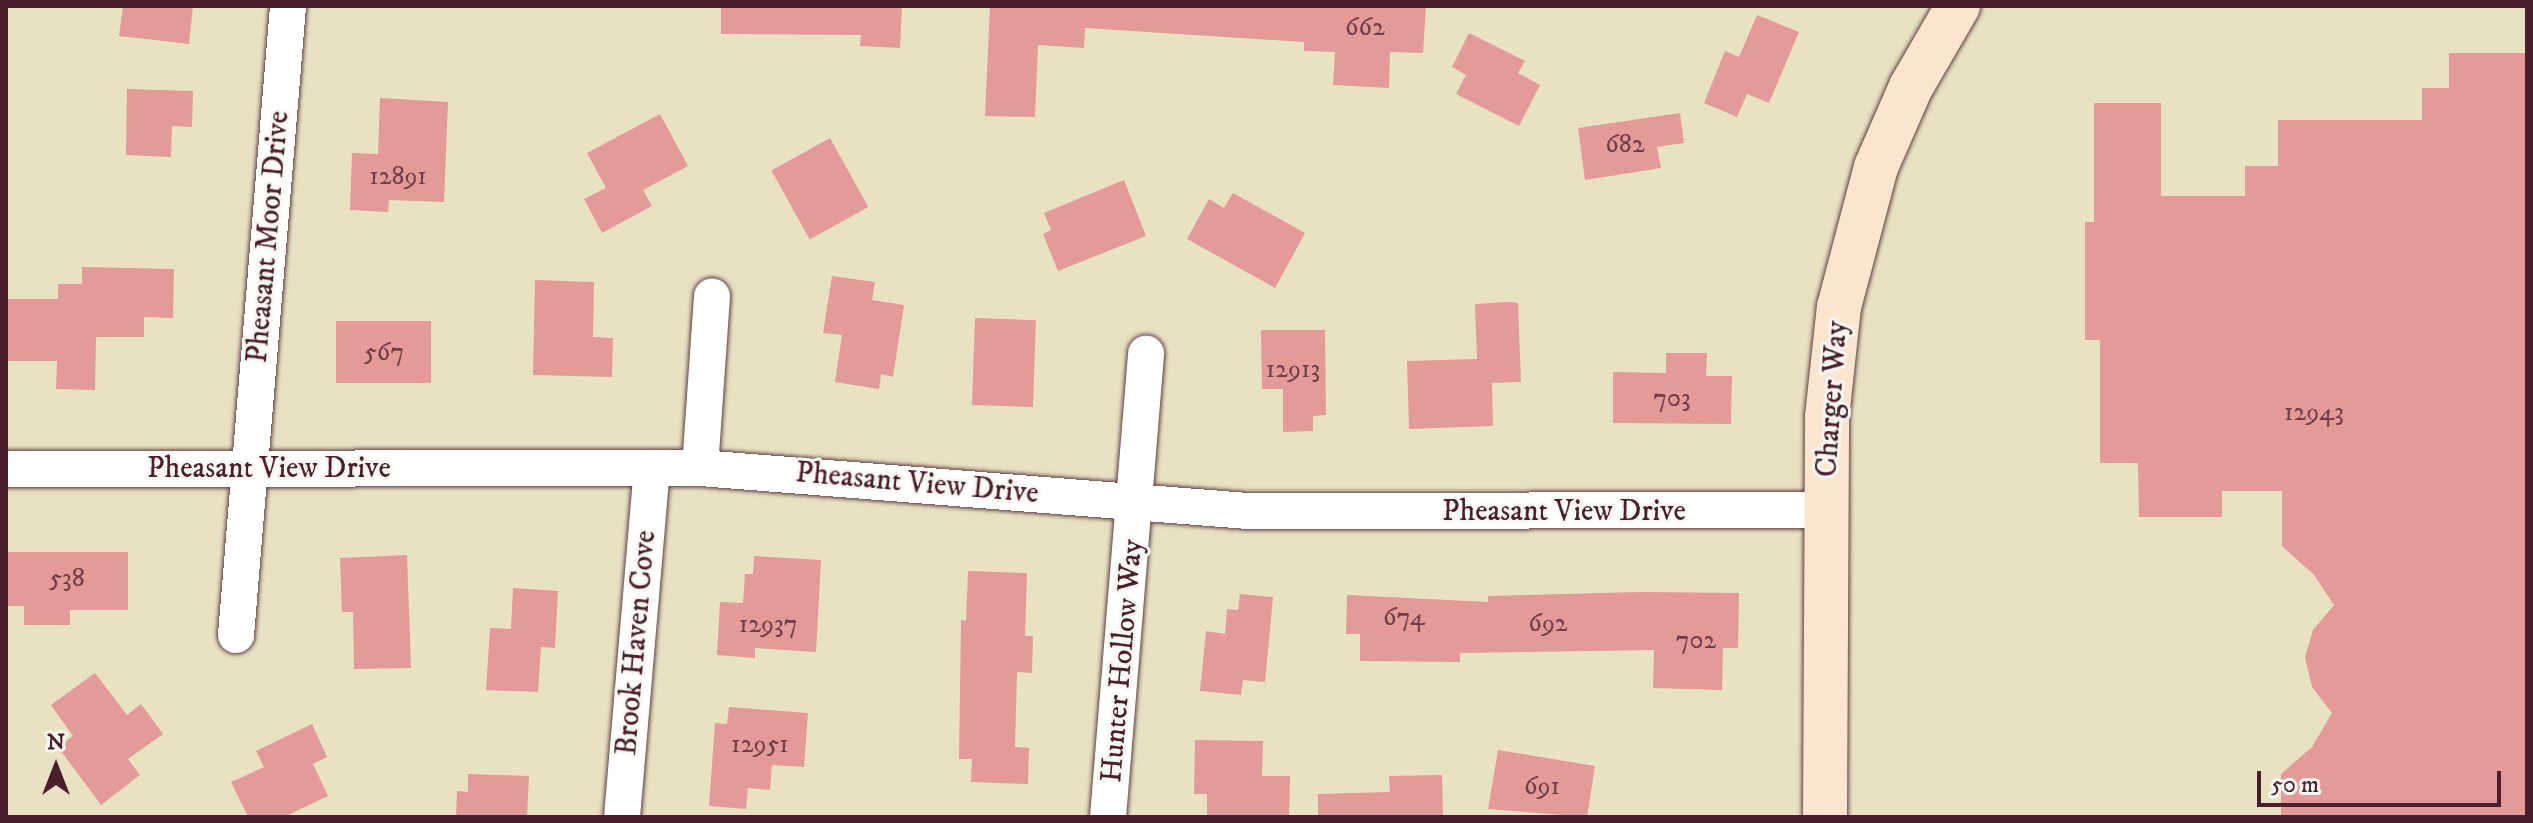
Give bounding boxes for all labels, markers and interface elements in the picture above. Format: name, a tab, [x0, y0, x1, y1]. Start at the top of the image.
house number: 662	[1345, 12, 1385, 44]
street label: Pheasant Moor Drive	[240, 109, 298, 365]
house number: 682	[1605, 129, 1645, 161]
house number: 12891	[369, 161, 427, 193]
street label: Charger Way	[1810, 320, 1856, 478]
house number: 567	[364, 337, 404, 369]
house number: 12913	[1266, 354, 1320, 386]
house number: 703	[1653, 383, 1691, 415]
house number: 12943	[2284, 397, 2344, 429]
street label: Pheasant View Drive	[147, 451, 391, 487]
street label: Pheasant View Drive	[794, 455, 1040, 513]
street label: Pheasant View Drive	[1442, 494, 1686, 530]
street label: Brook Haven Cove	[609, 529, 665, 757]
street label: Hunter Hollow Way	[1094, 538, 1152, 784]
house number: 538	[49, 563, 85, 595]
house number: 674	[1383, 602, 1425, 634]
house number: 692	[1528, 608, 1568, 640]
house number: 12937	[739, 609, 797, 641]
house number: 702	[1676, 625, 1716, 657]
north arrow	[16, 727, 96, 807]
text: N	[47, 729, 65, 756]
house number: 12951	[731, 729, 789, 761]
scale bar	[2261, 755, 2505, 805]
text: 50 m	[2271, 770, 2319, 800]
house number: 691	[1524, 771, 1560, 803]

